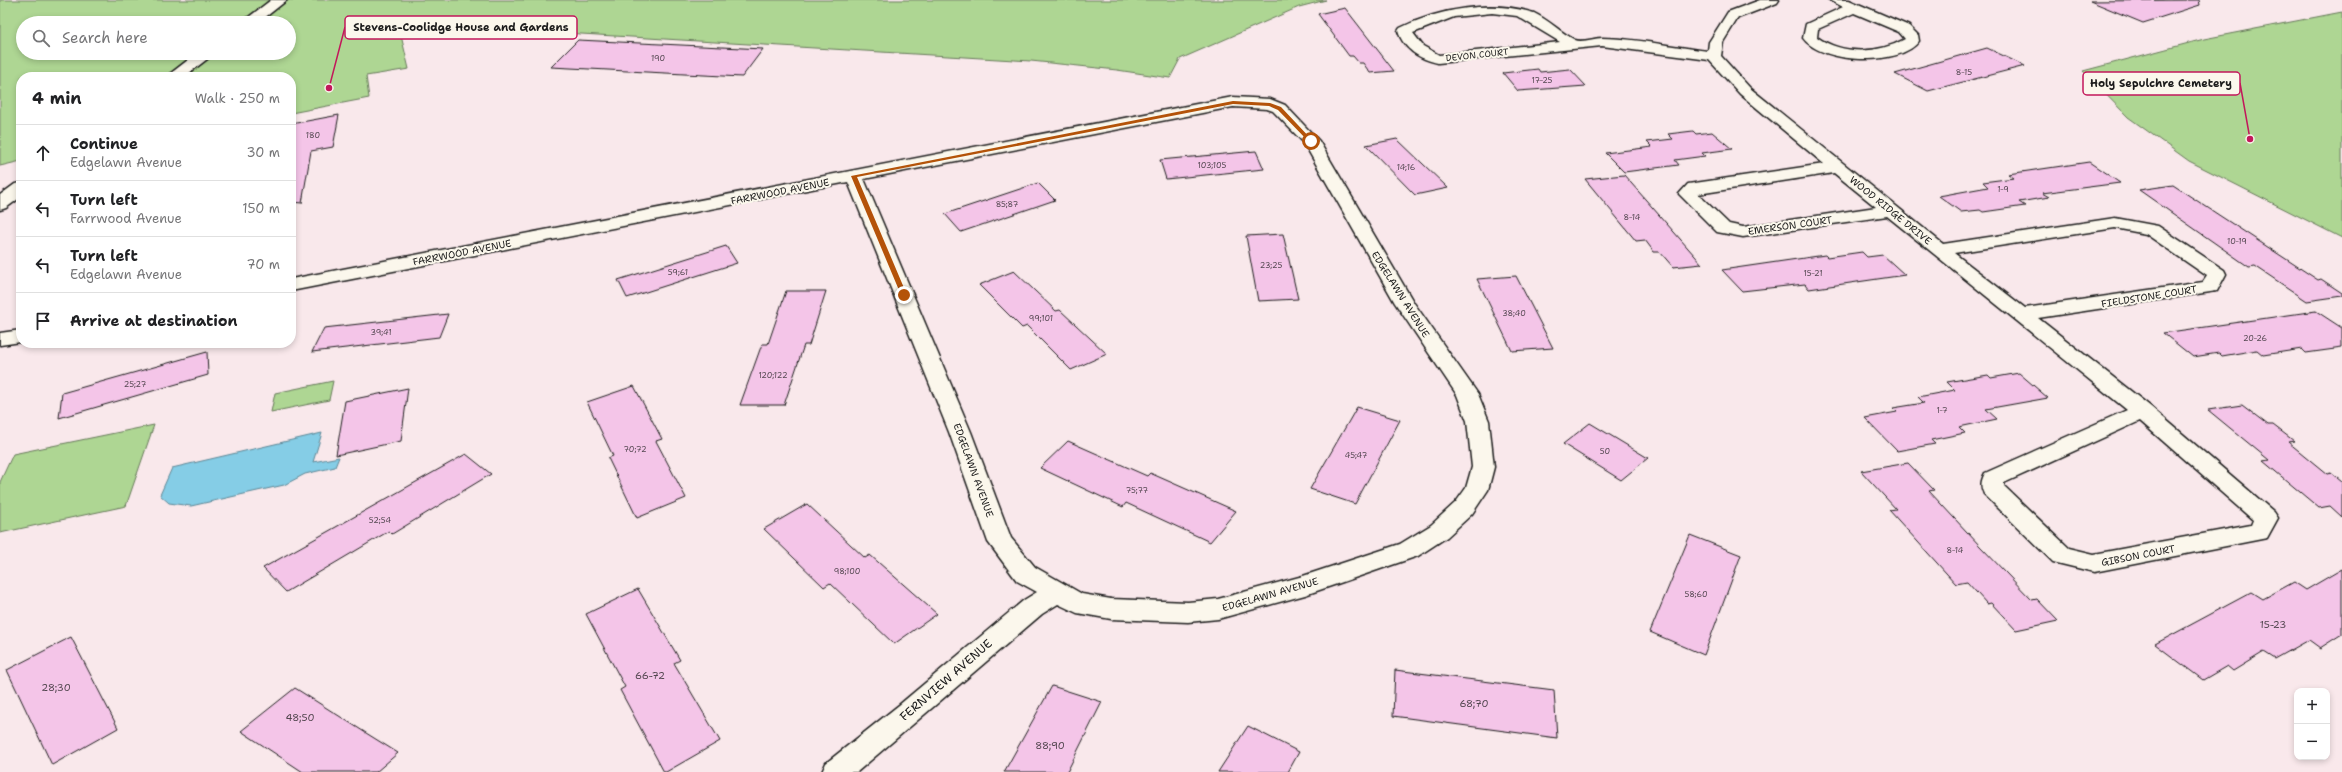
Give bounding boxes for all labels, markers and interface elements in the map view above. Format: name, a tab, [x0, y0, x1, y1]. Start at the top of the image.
search box	[16, 16, 296, 60]
callout: Stevens-Coolidge House and Gardens	[345, 16, 577, 39]
text: Stevens-Coolidge House and Gardens	[353, 20, 569, 35]
icon: search	[30, 27, 52, 49]
text: Search here	[62, 28, 148, 48]
street label: DEVON COURT	[1445, 46, 1509, 64]
house number: 190	[651, 53, 665, 64]
house number: 8-15	[1956, 67, 1972, 78]
callout: Holy Sepulchre Cemetery	[2083, 72, 2240, 95]
house number: 17-25	[1532, 75, 1553, 86]
text: Holy Sepulchre Cemetery	[2090, 76, 2232, 91]
text: 4 min	[32, 87, 82, 109]
text: Walk · 250 m	[195, 90, 280, 107]
house number: 180	[306, 130, 320, 141]
route start	[1302, 132, 1320, 150]
text: Continue	[70, 134, 138, 154]
icon: ahead	[32, 142, 54, 164]
text: 30 m	[246, 144, 280, 161]
text: Edgelawn Avenue	[70, 154, 182, 171]
house number: 103;105	[1198, 160, 1226, 171]
house number: 14;16	[1397, 162, 1416, 173]
street label: WOOD RIDGE DRIVE	[1847, 173, 1935, 248]
street label: FARRWOOD AVENUE	[730, 176, 831, 207]
house number: 1-9	[1997, 184, 2009, 195]
text: Turn left	[70, 190, 138, 210]
icon: left	[32, 198, 54, 220]
house number: 85;87	[996, 199, 1019, 210]
text: 150 m	[242, 200, 280, 217]
text: Farrwood Avenue	[70, 210, 182, 227]
house number: 8-14	[1624, 212, 1641, 223]
street label: EMERSON COURT	[1747, 213, 1833, 238]
house number: 10-19	[2227, 236, 2247, 247]
street label: FARRWOOD AVENUE	[412, 237, 513, 268]
text: Turn left	[70, 246, 138, 266]
street label: EDGELAWN AVENUE	[1369, 249, 1432, 340]
icon: left	[32, 254, 54, 276]
text: 70 m	[246, 256, 280, 273]
house number: 23;25	[1260, 260, 1282, 271]
text: Edgelawn Avenue	[70, 266, 182, 283]
house number: 59;61	[668, 267, 688, 278]
house number: 15-21	[1803, 268, 1823, 279]
street label: FIELDSTONE COURT	[2100, 283, 2198, 310]
route end	[895, 286, 913, 304]
house number: 38;40	[1502, 308, 1526, 319]
icon: arrive	[32, 310, 54, 332]
text: Arrive at destination	[70, 311, 238, 331]
house number: 99;101	[1029, 313, 1053, 324]
house number: 39;41	[370, 327, 392, 338]
house number: 20-26	[2243, 333, 2267, 344]
house number: 120;122	[758, 370, 788, 381]
house number: 25;27	[124, 379, 147, 390]
house number: 1-7	[1936, 405, 1948, 416]
street label: EDGELAWN AVENUE	[950, 421, 997, 519]
house number: 70;72	[623, 444, 647, 455]
house number: 50	[1600, 446, 1610, 457]
house number: 45;47	[1345, 450, 1368, 461]
house number: 75;77	[1126, 485, 1149, 496]
house number: 52;54	[369, 515, 392, 526]
street label: GIBSON COURT	[2100, 542, 2176, 569]
house number: 8-14	[1947, 545, 1964, 556]
house number: 98;100	[834, 566, 860, 577]
street label: EDGELAWN AVENUE	[1221, 575, 1320, 614]
house number: 58;60	[1685, 589, 1707, 600]
house number: 15-23	[2260, 618, 2286, 631]
street label: FERNVIEW AVENUE	[896, 635, 996, 725]
house number: 66-72	[635, 669, 665, 682]
house number: 28;30	[41, 681, 71, 694]
map controls	[2294, 688, 2330, 760]
button: +	[2294, 688, 2330, 724]
house number: 68;70	[1459, 697, 1489, 710]
house number: 48;50	[286, 711, 314, 724]
button: −	[2294, 724, 2330, 760]
house number: 88;90	[1035, 739, 1065, 752]

